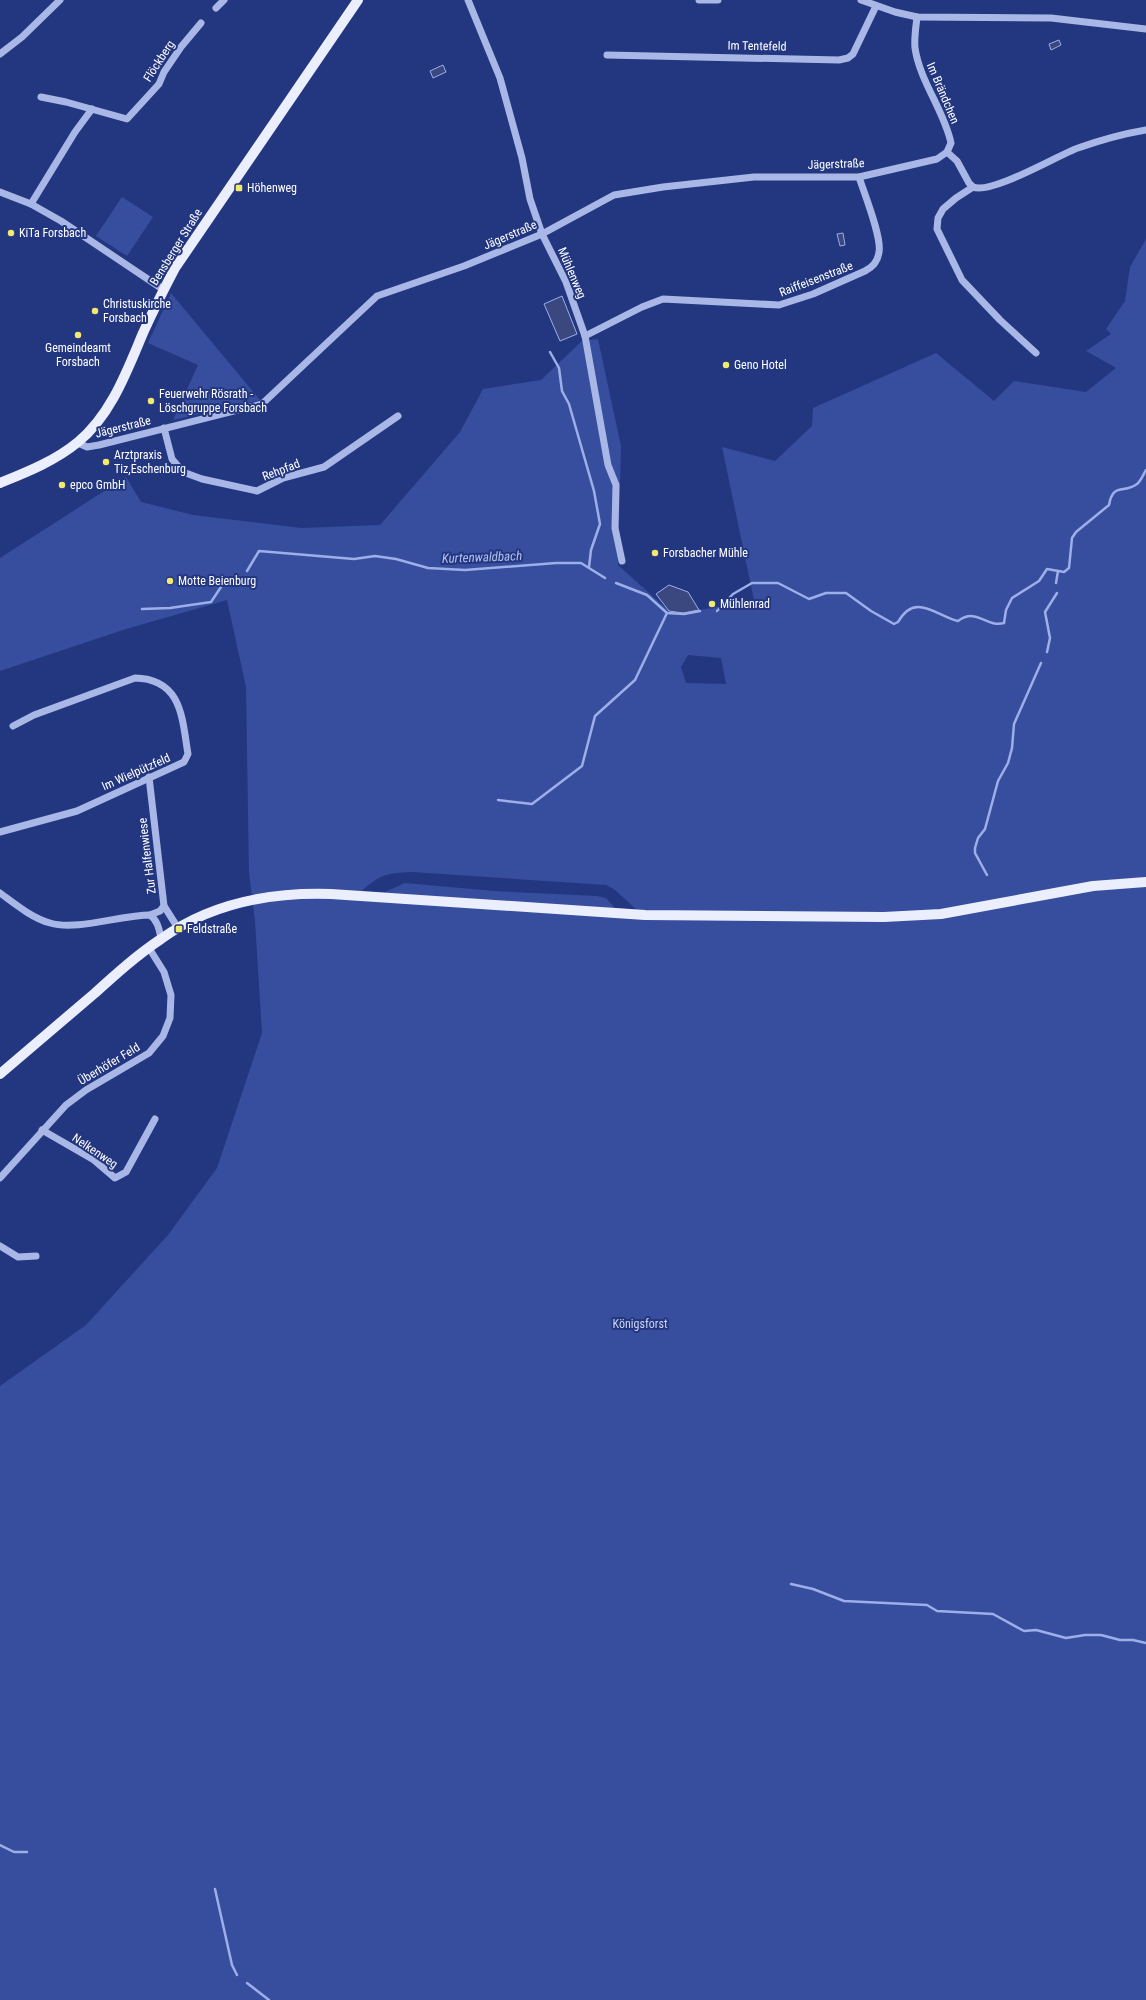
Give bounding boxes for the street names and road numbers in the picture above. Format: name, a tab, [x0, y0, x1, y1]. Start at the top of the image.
street label: Flöckberg	[140, 38, 178, 84]
street label: Im Tentefeld	[727, 38, 787, 54]
street label: Im Brändchen	[924, 60, 962, 126]
street label: Jägerstraße	[807, 156, 865, 172]
street label: Bensberger Straße	[147, 206, 205, 288]
street label: Jägerstraße	[481, 217, 539, 253]
street label: Mühlenweg	[555, 245, 589, 301]
street label: Raiffeisenstraße	[777, 258, 855, 299]
street label: Jägerstraße	[94, 413, 153, 441]
street label: Rehpfad	[260, 456, 302, 484]
street label: Im Wielpützfeld	[100, 751, 173, 793]
street label: Zur Halfenwiese	[135, 817, 159, 895]
street label: Überhöfer Feld	[75, 1039, 142, 1088]
street label: Nelkenweg	[70, 1131, 120, 1171]

